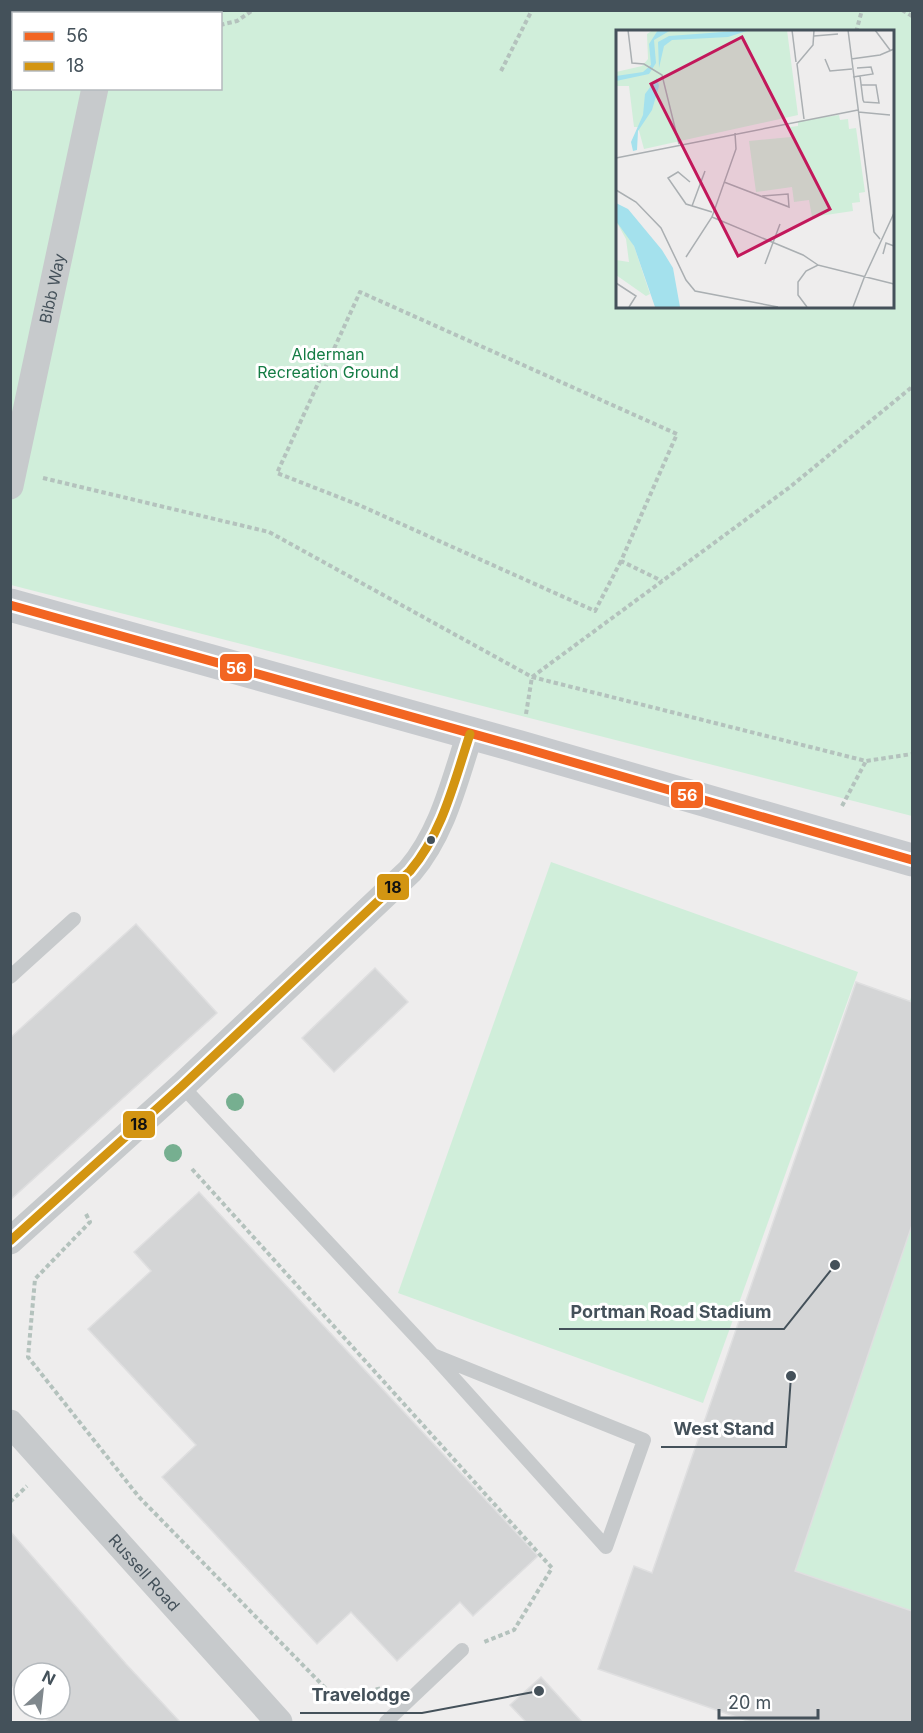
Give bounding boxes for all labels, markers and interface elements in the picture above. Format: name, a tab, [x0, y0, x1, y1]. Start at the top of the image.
legend	[12, 12, 222, 90]
text: 56	[66, 25, 88, 46]
inset map	[616, 30, 893, 308]
text: 18	[66, 55, 84, 76]
street label: Bibb Way	[35, 252, 69, 325]
park label: Alderman Recreation Ground	[257, 344, 399, 382]
line badge: 56	[219, 653, 253, 682]
text: 56	[226, 658, 246, 678]
line badge: 56	[670, 781, 704, 809]
text: 56	[677, 785, 697, 805]
unlabelled marker	[425, 834, 437, 846]
line badge: 18	[376, 873, 410, 901]
text: 18	[384, 877, 402, 897]
line badge: 18	[122, 1110, 156, 1139]
text: 18	[130, 1114, 148, 1134]
callout: Portman Road Stadium	[559, 1293, 784, 1329]
text: Portman Road Stadium	[571, 1301, 771, 1322]
callout: West Stand	[661, 1411, 786, 1447]
text: West Stand	[674, 1418, 774, 1439]
street label: Russell Road	[105, 1530, 184, 1615]
north arrow	[12, 1661, 72, 1721]
text: N	[39, 1666, 59, 1689]
callout: Travelodge	[300, 1677, 422, 1713]
scale bar	[719, 1682, 818, 1720]
text: Travelodge	[312, 1684, 411, 1705]
text: 20 m	[728, 1692, 771, 1713]

